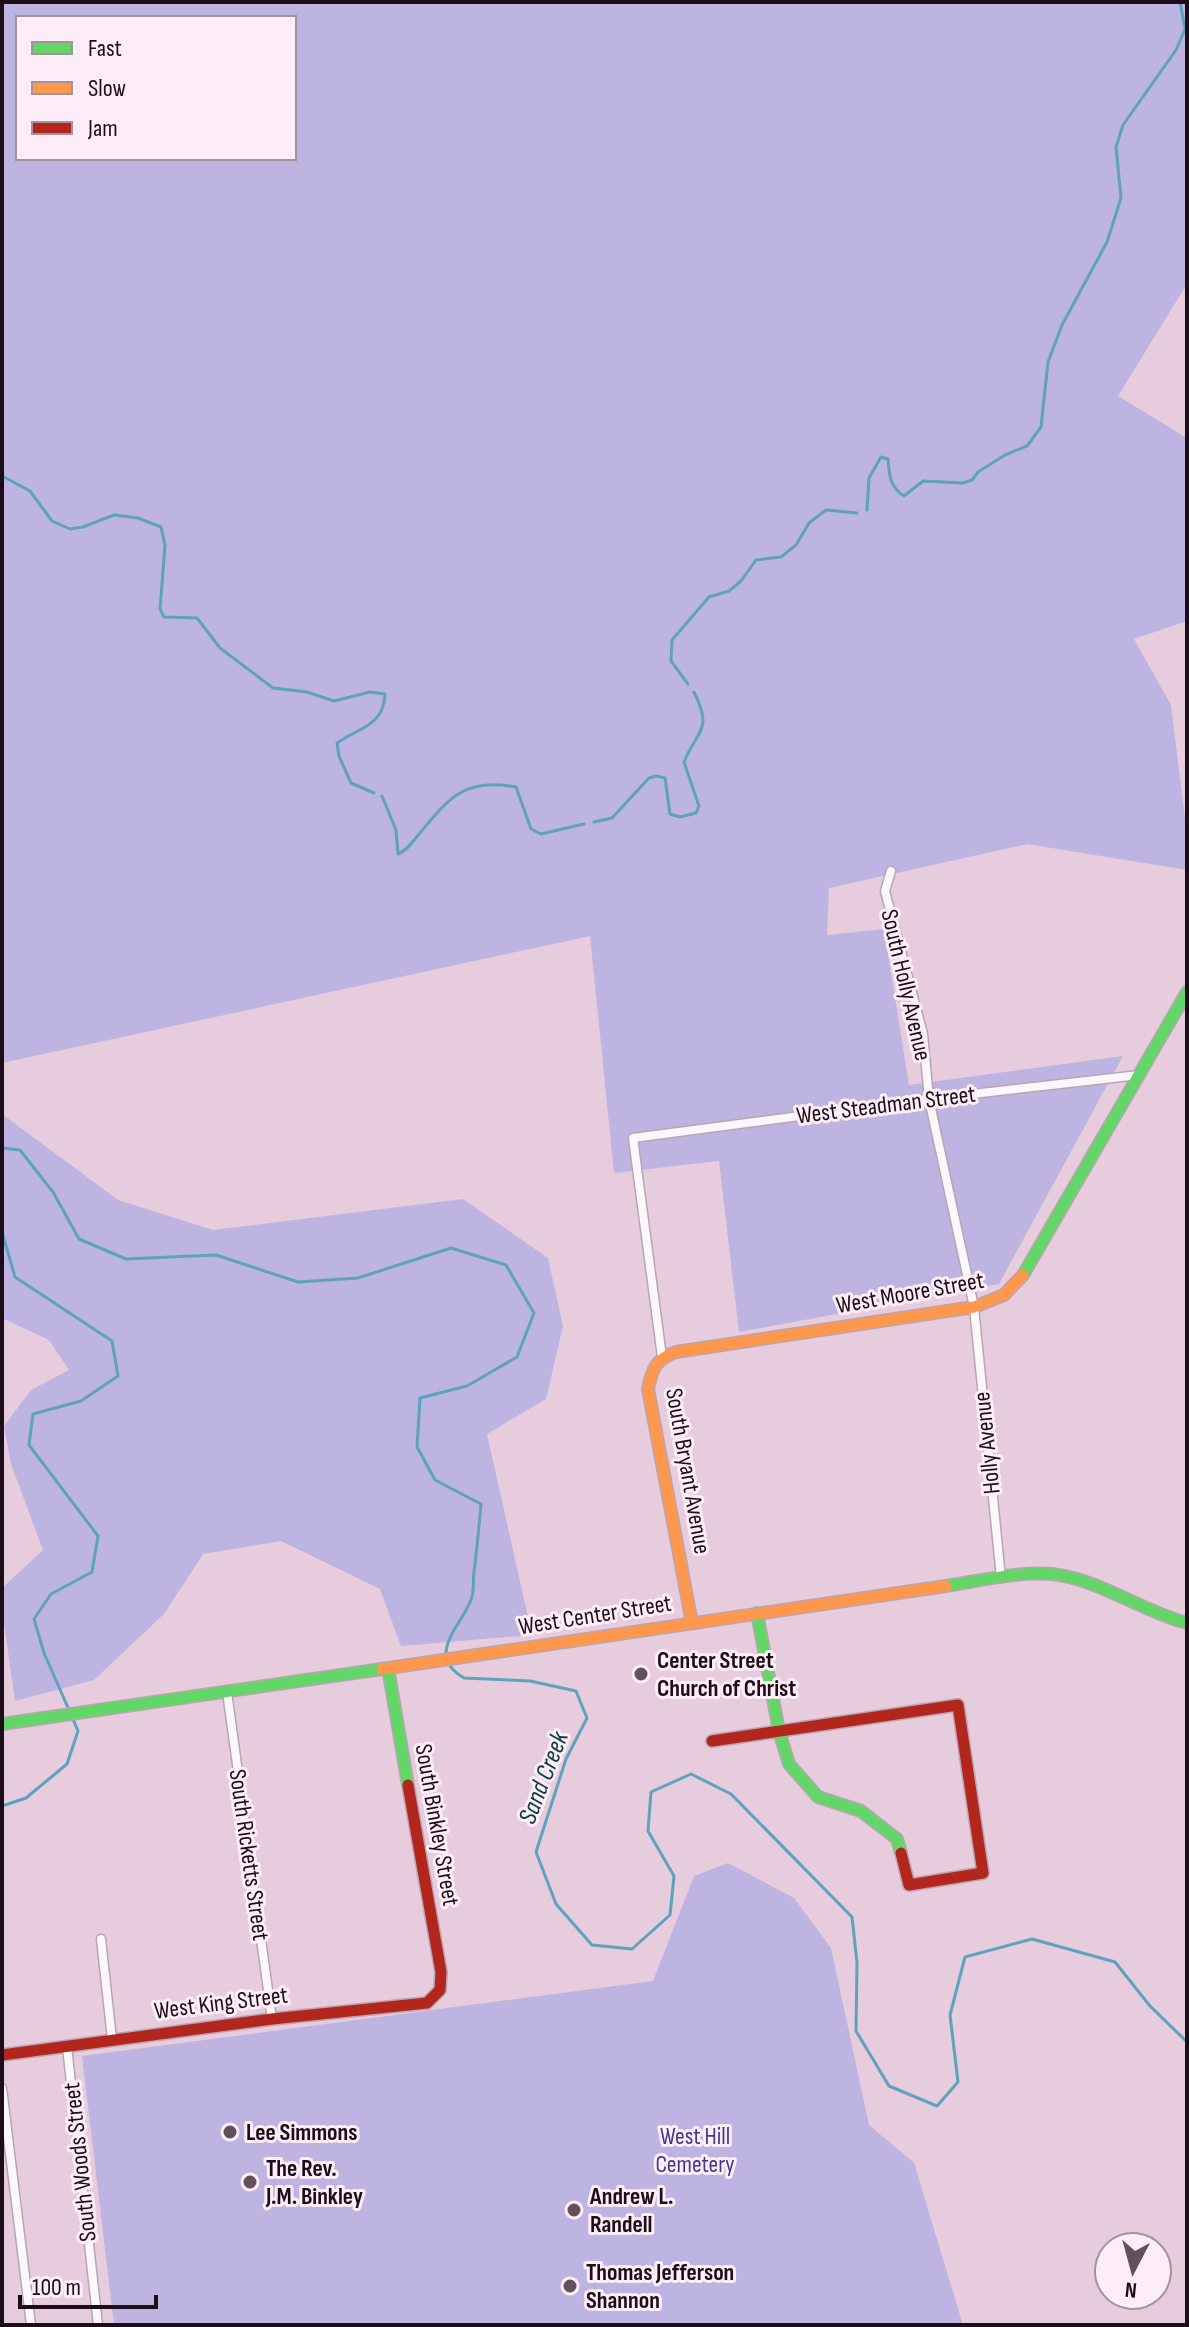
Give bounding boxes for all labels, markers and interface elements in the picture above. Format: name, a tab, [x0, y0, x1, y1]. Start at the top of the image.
legend	[16, 16, 296, 160]
text: Fast	[88, 34, 122, 63]
text: Slow	[88, 74, 126, 103]
text: Jam	[87, 114, 118, 143]
street label: South Holly Avenue	[874, 906, 938, 1064]
street label: West Steadman Street	[795, 1080, 977, 1130]
street label: West Moore Street	[834, 1266, 986, 1320]
street label: South Bryant Avenue	[659, 1386, 717, 1556]
street label: Holly Avenue	[967, 1390, 1007, 1496]
street label: West Center Street	[517, 1589, 673, 1641]
place label: Center Street Church of Christ	[657, 1646, 796, 1703]
marker: Center Street Church of Christ	[632, 1665, 650, 1683]
water label: Sand Creek	[512, 1726, 576, 1828]
street label: South Binkley Street	[408, 1742, 466, 1908]
street label: South Ricketts Street	[223, 1767, 275, 1943]
street label: West King Street	[153, 1980, 289, 2026]
street label: South Woods Street	[57, 2081, 103, 2243]
place label: Lee Simmons	[246, 2118, 357, 2147]
park label: West Hill Cemetery	[655, 2122, 735, 2179]
marker: Lee Simmons	[221, 2123, 239, 2141]
place label: The Rev. J.M. Binkley	[265, 2154, 363, 2211]
marker: The Rev. J.M. Binkley	[241, 2173, 259, 2191]
place label: Andrew L. Randell	[589, 2182, 674, 2239]
marker: Andrew L. Randell	[565, 2201, 583, 2219]
north arrow	[1093, 2231, 1173, 2311]
place label: Thomas Jefferson Shannon	[586, 2258, 734, 2315]
scale bar	[20, 2259, 156, 2309]
text: 100 m	[32, 2273, 81, 2302]
text: N	[1124, 2275, 1138, 2303]
marker: Thomas Jefferson Shannon	[561, 2277, 579, 2295]

